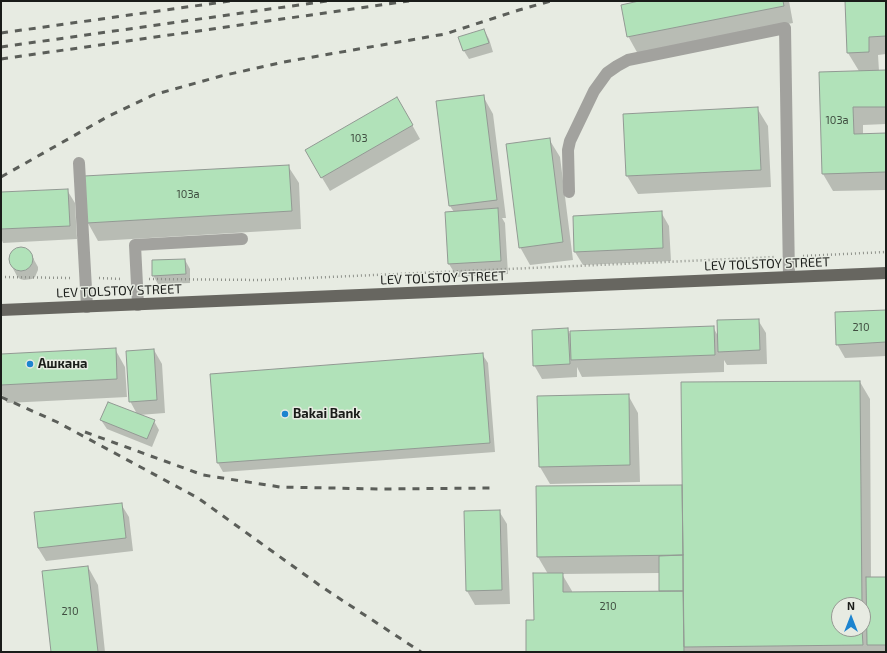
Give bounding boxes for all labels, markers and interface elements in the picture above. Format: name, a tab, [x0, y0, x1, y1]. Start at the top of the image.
house number: 103а	[825, 113, 849, 127]
house number: 103	[350, 131, 368, 145]
house number: 103а	[176, 187, 200, 201]
street label: LEV TOLSTOY STREET	[704, 254, 830, 274]
street label: LEV TOLSTOY STREET	[380, 268, 506, 288]
street label: LEV TOLSTOY STREET	[56, 281, 182, 301]
house number: 210	[852, 320, 870, 334]
place label: Ашкана	[38, 356, 87, 372]
marker: Ашкана	[25, 359, 35, 369]
place label: Bakai Bank	[293, 406, 361, 422]
marker: Bakai Bank	[280, 409, 290, 419]
north arrow	[831, 597, 871, 637]
house number: 210	[599, 599, 617, 613]
text: N	[847, 599, 855, 612]
house number: 210	[61, 604, 79, 618]

